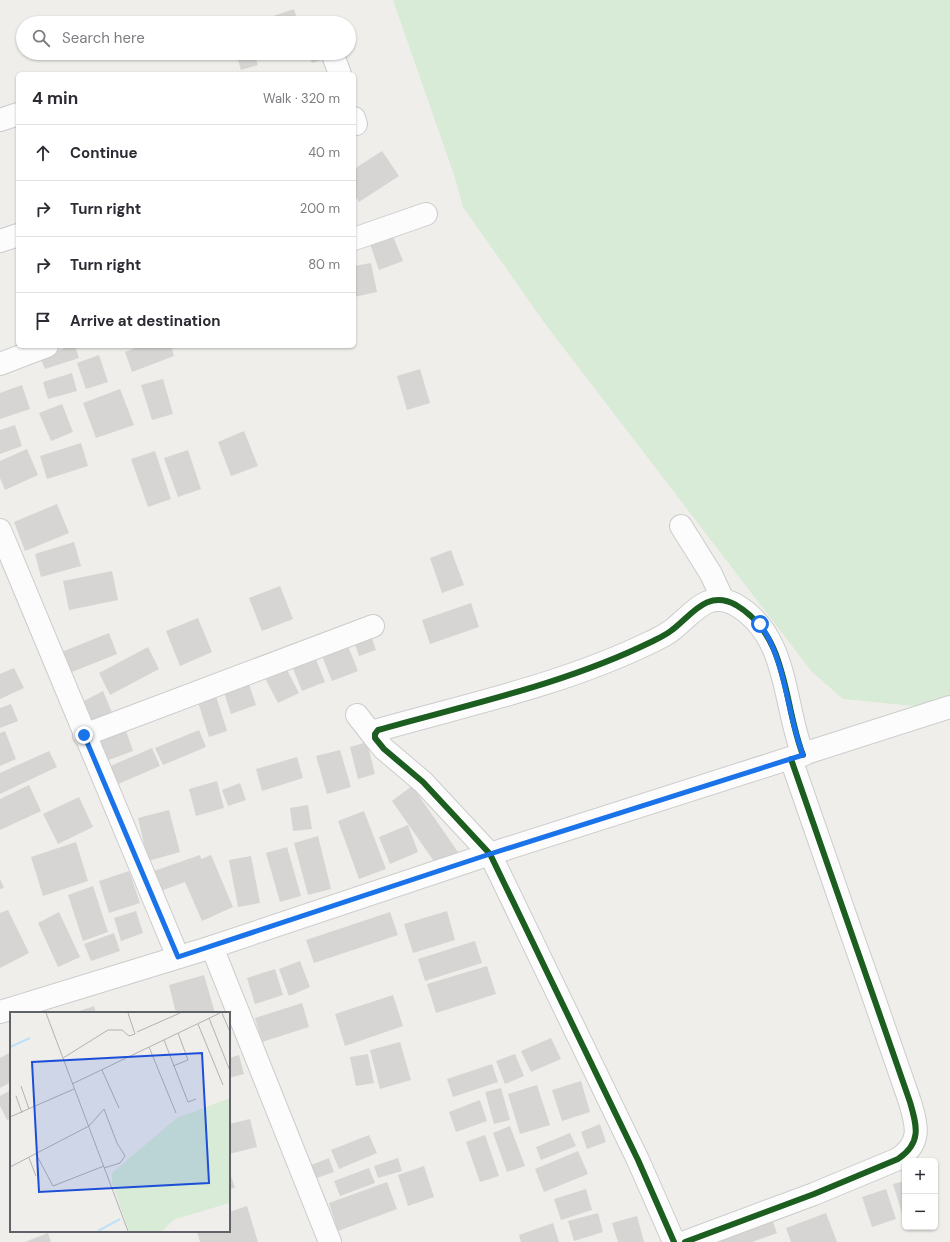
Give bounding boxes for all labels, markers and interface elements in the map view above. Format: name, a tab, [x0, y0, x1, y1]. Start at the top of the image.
search box	[16, 16, 356, 60]
icon: search	[30, 27, 52, 49]
text: Search here	[62, 28, 145, 48]
text: 4 min	[32, 87, 78, 109]
text: Walk · 320 m	[263, 90, 340, 107]
icon: ahead	[32, 142, 54, 164]
text: Continue	[70, 143, 138, 163]
text: 40 m	[308, 144, 340, 161]
icon: right	[32, 198, 54, 220]
text: Turn right	[70, 199, 141, 219]
text: 200 m	[300, 200, 340, 217]
icon: right	[32, 254, 54, 276]
text: Turn right	[70, 255, 141, 275]
text: 80 m	[308, 256, 340, 273]
icon: arrive	[32, 310, 54, 332]
text: Arrive at destination	[70, 311, 221, 331]
route start	[751, 615, 769, 633]
route end	[75, 726, 93, 744]
inset map	[10, 1012, 230, 1232]
map controls	[902, 1158, 938, 1230]
button: +	[902, 1158, 938, 1194]
button: −	[902, 1194, 938, 1230]

